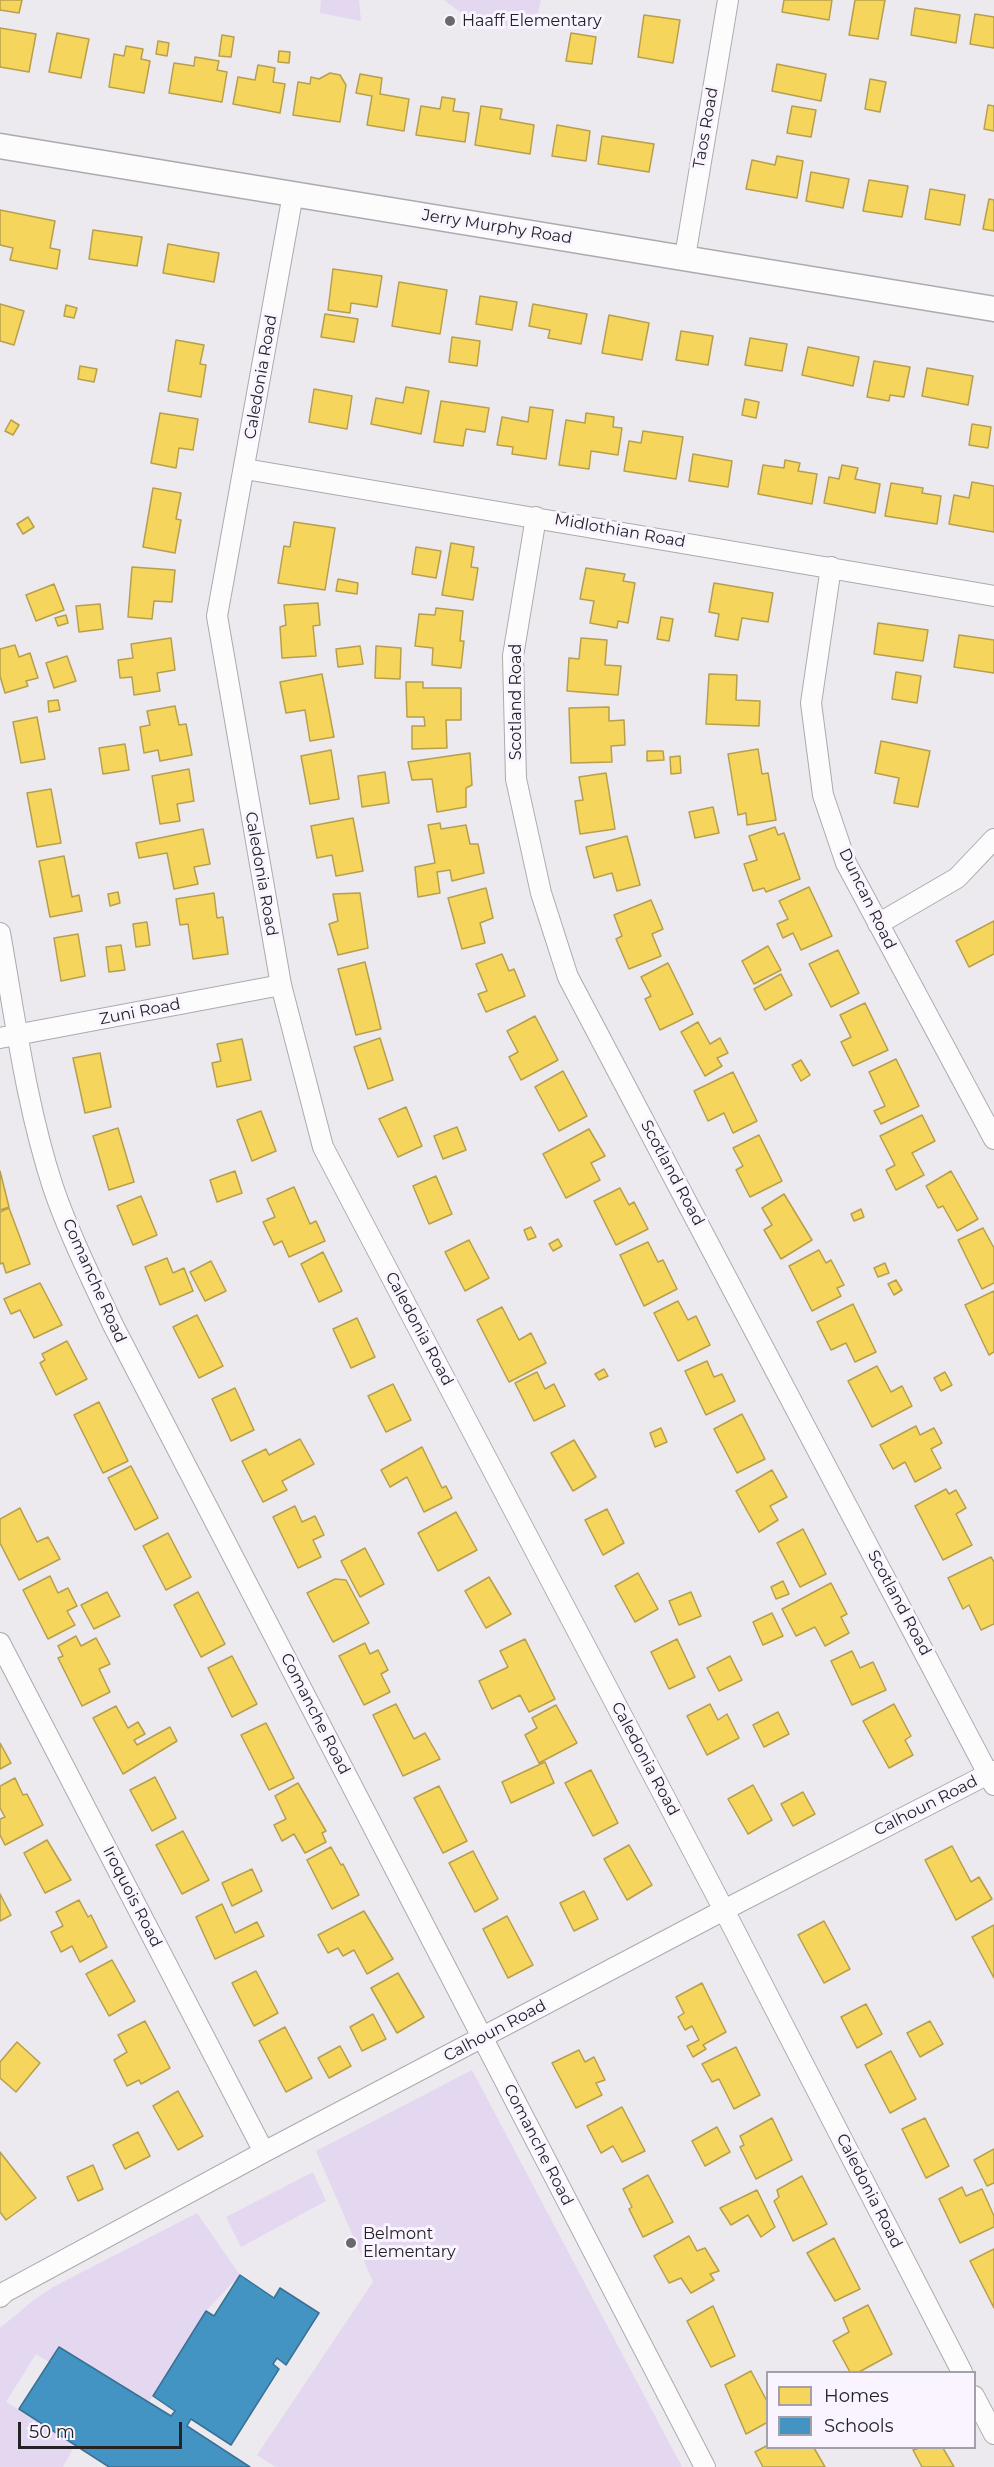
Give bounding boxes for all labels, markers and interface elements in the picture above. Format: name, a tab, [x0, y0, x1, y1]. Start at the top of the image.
place label: Haaff Elementary	[462, 11, 602, 31]
marker: Haaff Elementary	[443, 14, 457, 28]
street label: Taos Road	[689, 86, 723, 170]
street label: Jerry Murphy Road	[421, 206, 573, 248]
street label: Caledonia Road	[241, 313, 281, 441]
street label: Midlothian Road	[553, 510, 687, 552]
street label: Scotland Road	[506, 644, 526, 760]
street label: Caledonia Road	[241, 810, 281, 938]
street label: Duncan Road	[834, 845, 900, 953]
street label: Zuni Road	[98, 995, 182, 1029]
street label: Scotland Road	[636, 1117, 708, 1229]
street label: Comanche Road	[58, 1216, 130, 1346]
street label: Caledonia Road	[381, 1269, 457, 1389]
street label: Scotland Road	[863, 1547, 935, 1659]
street label: Comanche Road	[276, 1650, 354, 1778]
street label: Caledonia Road	[607, 1699, 683, 1819]
street label: Calhoun Road	[871, 1772, 981, 1840]
street label: Iroquois Road	[98, 1843, 166, 1951]
street label: Calhoun Road	[440, 1996, 550, 2066]
street label: Comanche Road	[499, 2081, 577, 2209]
street label: Caledonia Road	[832, 2130, 906, 2252]
place label: Belmont Elementary	[363, 2224, 456, 2262]
marker: Belmont Elementary	[344, 2236, 358, 2250]
legend	[766, 2371, 976, 2449]
text: Homes	[824, 2385, 889, 2407]
scale bar	[21, 2410, 184, 2448]
text: Schools	[824, 2415, 893, 2437]
text: 50 m	[29, 2421, 75, 2443]

